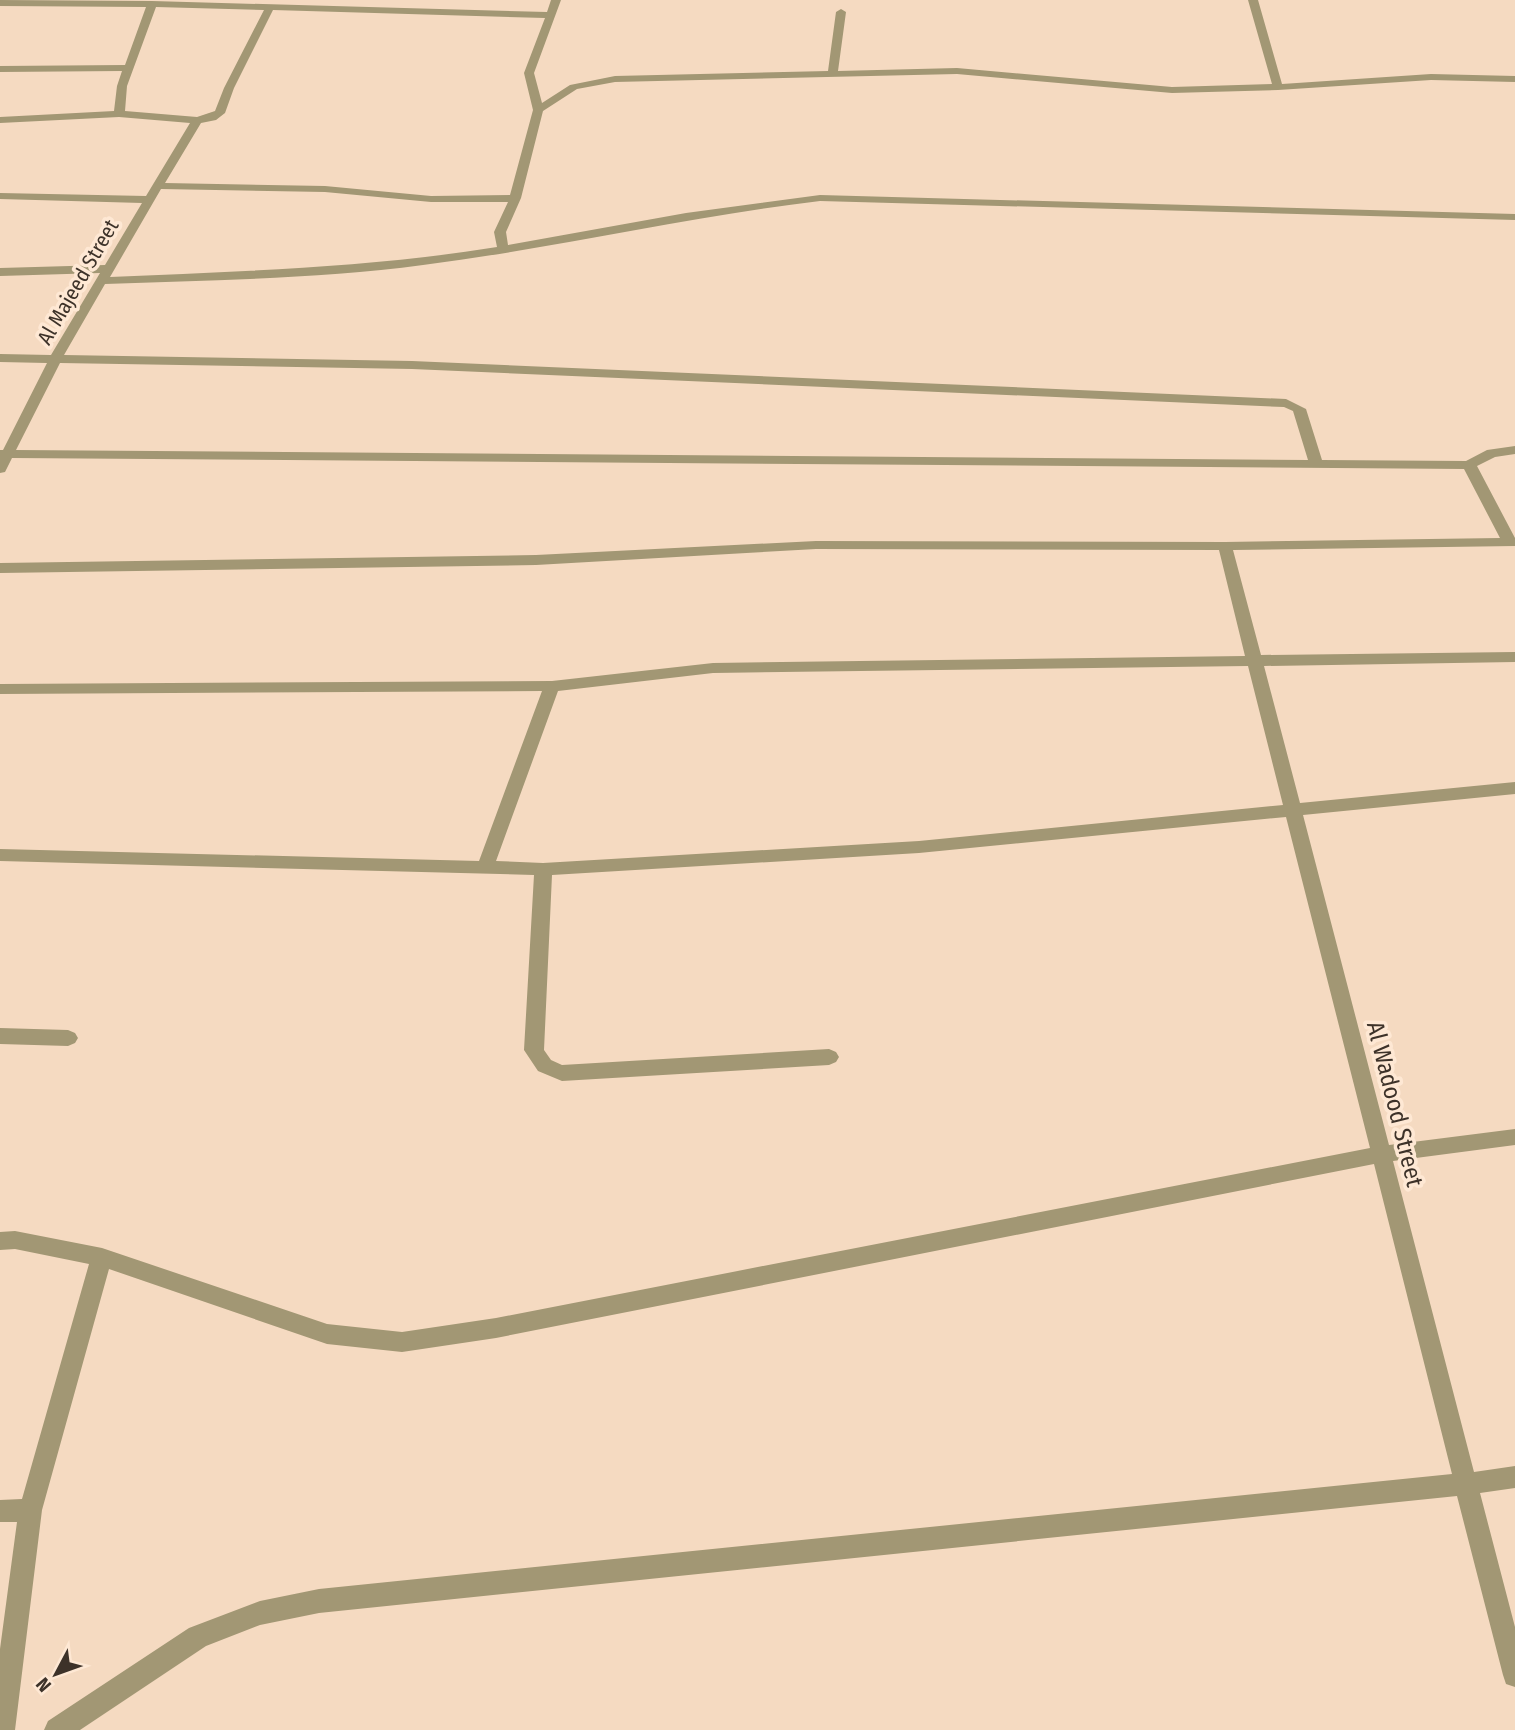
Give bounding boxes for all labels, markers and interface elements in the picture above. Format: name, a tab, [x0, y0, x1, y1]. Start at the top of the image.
street label: Al Majeed Street	[32, 215, 124, 349]
street label: Al Wadood Street	[1361, 1019, 1429, 1190]
north arrow	[21, 1639, 91, 1709]
text: N	[31, 1673, 56, 1697]

